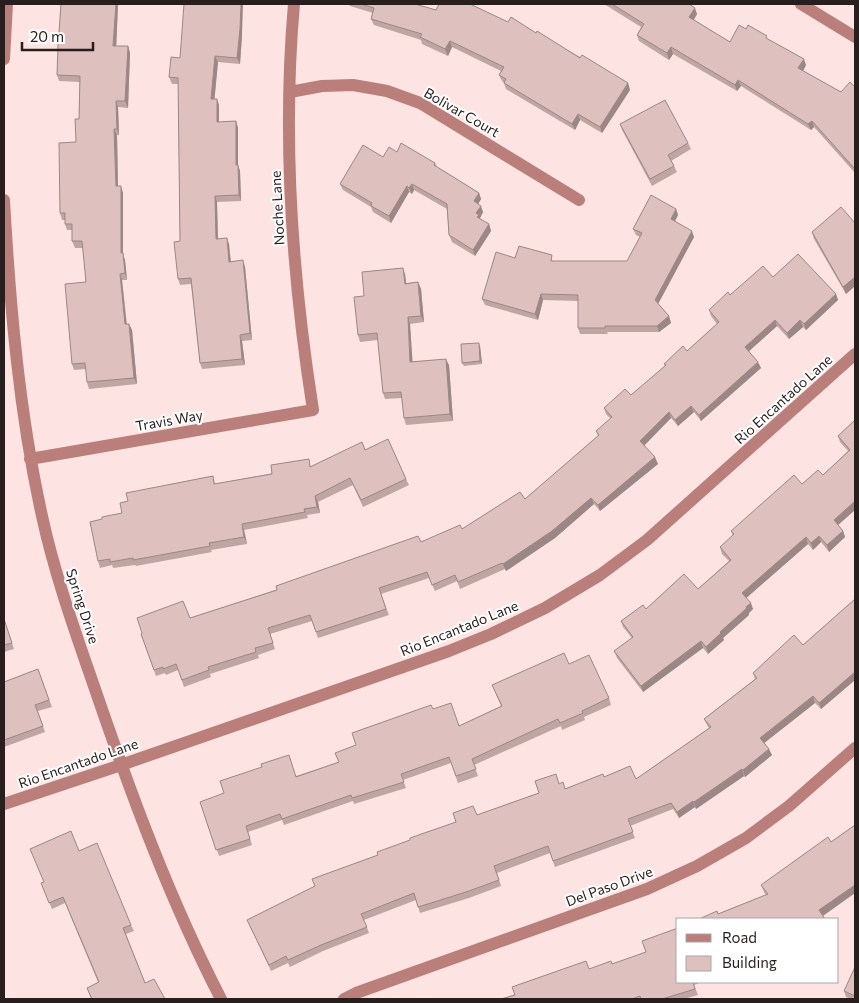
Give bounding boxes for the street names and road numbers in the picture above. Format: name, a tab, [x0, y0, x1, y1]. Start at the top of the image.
street label: Bolivar Court	[421, 84, 503, 141]
street label: Noche Lane	[267, 170, 287, 246]
street label: Rio Encantado Lane	[731, 351, 835, 447]
street label: Travis Way	[134, 406, 204, 434]
street label: Spring Drive	[63, 566, 103, 646]
street label: Rio Encantado Lane	[398, 597, 520, 659]
street label: Rio Encantado Lane	[16, 735, 140, 791]
street label: Del Paso Drive	[563, 862, 655, 910]

